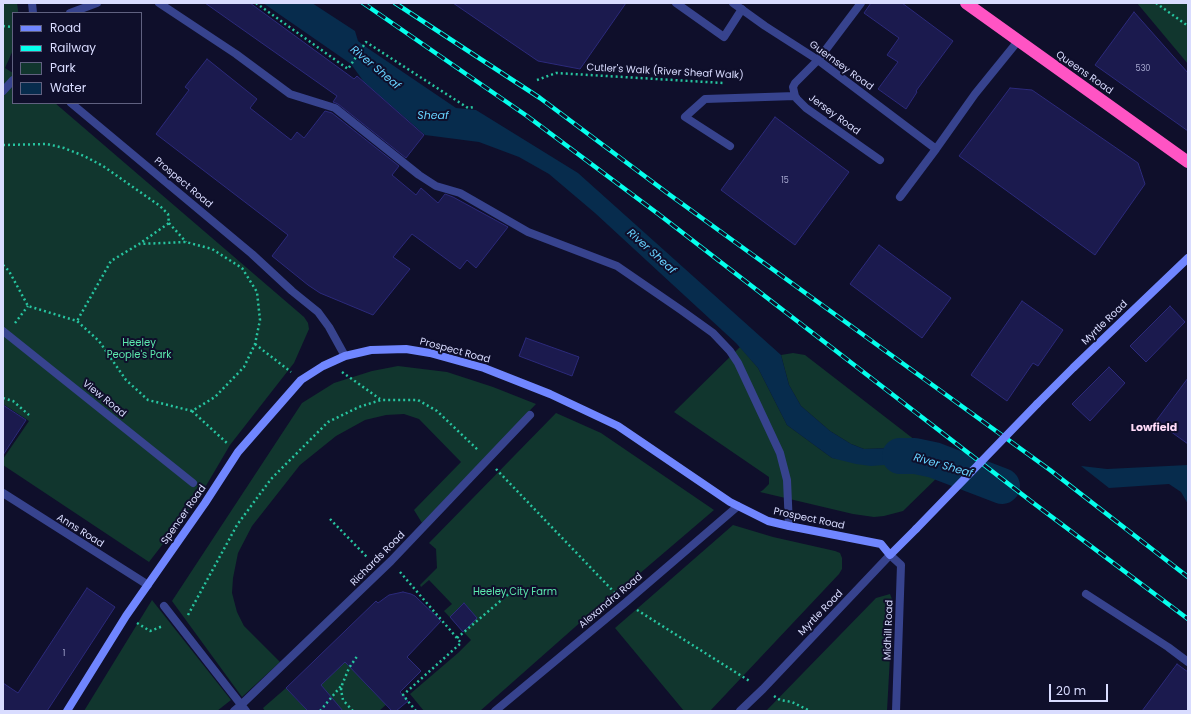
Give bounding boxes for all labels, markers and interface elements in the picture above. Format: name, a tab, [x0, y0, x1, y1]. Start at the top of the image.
legend	[12, 12, 142, 104]
text: Road	[50, 19, 81, 36]
text: Railway	[50, 39, 96, 56]
street label: Guernsey Road	[807, 39, 875, 93]
water label: River Sheaf	[347, 43, 403, 93]
street label: Queens Road	[1053, 49, 1115, 97]
text: Park	[50, 59, 76, 76]
street label: Cutler's Walk (River Sheaf Walk)	[586, 62, 744, 82]
house number: 530	[1136, 64, 1150, 74]
text: Water	[50, 79, 86, 96]
street label: Jersey Road	[806, 92, 862, 138]
water label: Sheaf	[417, 109, 449, 123]
street label: Prospect Road	[151, 155, 215, 211]
house number: 15	[781, 176, 789, 186]
water label: River Sheaf	[624, 227, 678, 277]
street label: Myrtle Road	[1080, 298, 1130, 348]
street label: Prospect Road	[418, 336, 492, 366]
park label: Heeley People's Park	[107, 337, 171, 360]
street label: View Road	[80, 378, 128, 420]
district label: Lowfield	[1131, 421, 1177, 435]
water label: River Sheaf	[912, 451, 974, 481]
street label: Spencer Road	[159, 483, 209, 547]
street label: Prospect Road	[772, 506, 846, 532]
street label: Anns Road	[54, 512, 106, 550]
street label: Richards Road	[348, 529, 408, 589]
street label: Alexandra Road	[577, 571, 645, 631]
park label: Heeley City Farm	[473, 586, 557, 598]
street label: Myrtle Road	[796, 588, 846, 638]
street label: Midhill Road	[882, 600, 896, 660]
house number: 1	[63, 649, 65, 659]
scale bar	[1051, 676, 1110, 702]
text: 20 m	[1056, 682, 1086, 699]

